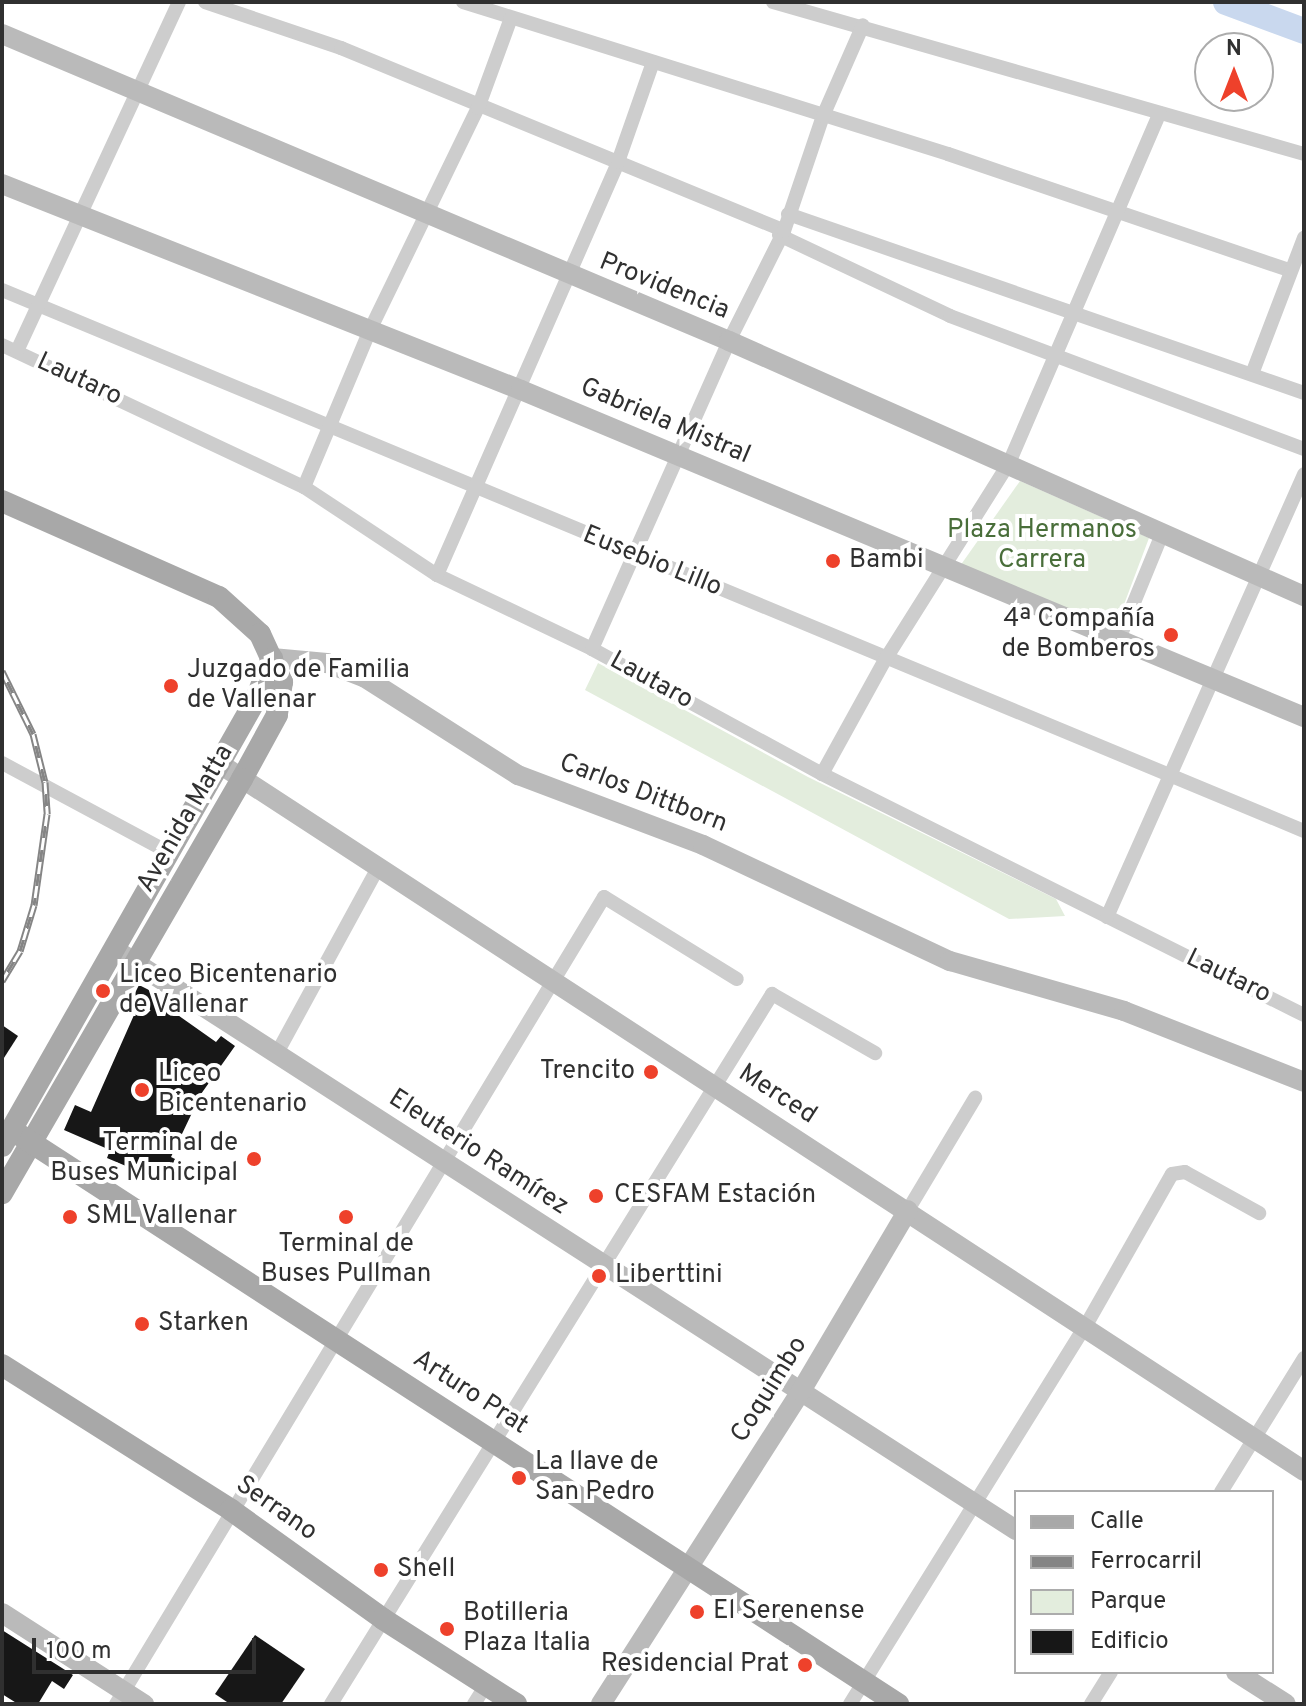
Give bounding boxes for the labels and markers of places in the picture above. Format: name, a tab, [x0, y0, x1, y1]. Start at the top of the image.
place label: Bambi	[849, 545, 924, 577]
marker: Bambi	[824, 552, 842, 570]
place label: 4ª Compañía de Bomberos	[1001, 604, 1155, 666]
marker: 4ª Compañía de Bomberos	[1162, 626, 1180, 644]
place label: Juzgado de Familia de Vallenar	[187, 655, 410, 716]
marker: Juzgado de Familia de Vallenar	[162, 677, 180, 695]
place label: Liceo Bicentenario de Vallenar	[119, 960, 337, 1022]
marker: Liceo Bicentenario de Vallenar	[94, 982, 112, 1000]
place label: Trencito	[540, 1056, 635, 1088]
place label: Liceo Bicentenario	[158, 1059, 307, 1120]
marker: Trencito	[642, 1063, 660, 1081]
marker: Liceo Bicentenario	[133, 1081, 151, 1099]
place label: Terminal de Buses Municipal	[50, 1128, 238, 1190]
marker: Terminal de Buses Municipal	[245, 1150, 263, 1168]
place label: CESFAM Estación	[614, 1180, 816, 1212]
marker: CESFAM Estación	[585, 1185, 607, 1207]
place label: SML Vallenar	[86, 1201, 239, 1233]
marker: SML Vallenar	[61, 1208, 79, 1226]
marker: Terminal de Buses Pullman	[337, 1208, 355, 1226]
place label: Terminal de Buses Pullman	[261, 1229, 431, 1290]
place label: Liberttini	[615, 1260, 723, 1292]
marker: Liberttini	[590, 1267, 608, 1285]
place label: Starken	[158, 1308, 249, 1340]
marker: Starken	[133, 1315, 151, 1333]
place label: La llave de San Pedro	[535, 1447, 658, 1508]
marker: La llave de San Pedro	[510, 1469, 528, 1487]
place label: Shell	[397, 1554, 455, 1586]
marker: Shell	[372, 1561, 390, 1579]
place label: El Serenense	[713, 1596, 864, 1628]
place label: Botilleria Plaza Italia	[463, 1598, 590, 1660]
marker: El Serenense	[688, 1603, 706, 1621]
marker: Botilleria Plaza Italia	[438, 1620, 456, 1638]
place label: Residencial Prat	[601, 1649, 789, 1681]
marker: Residencial Prat	[796, 1656, 814, 1674]

